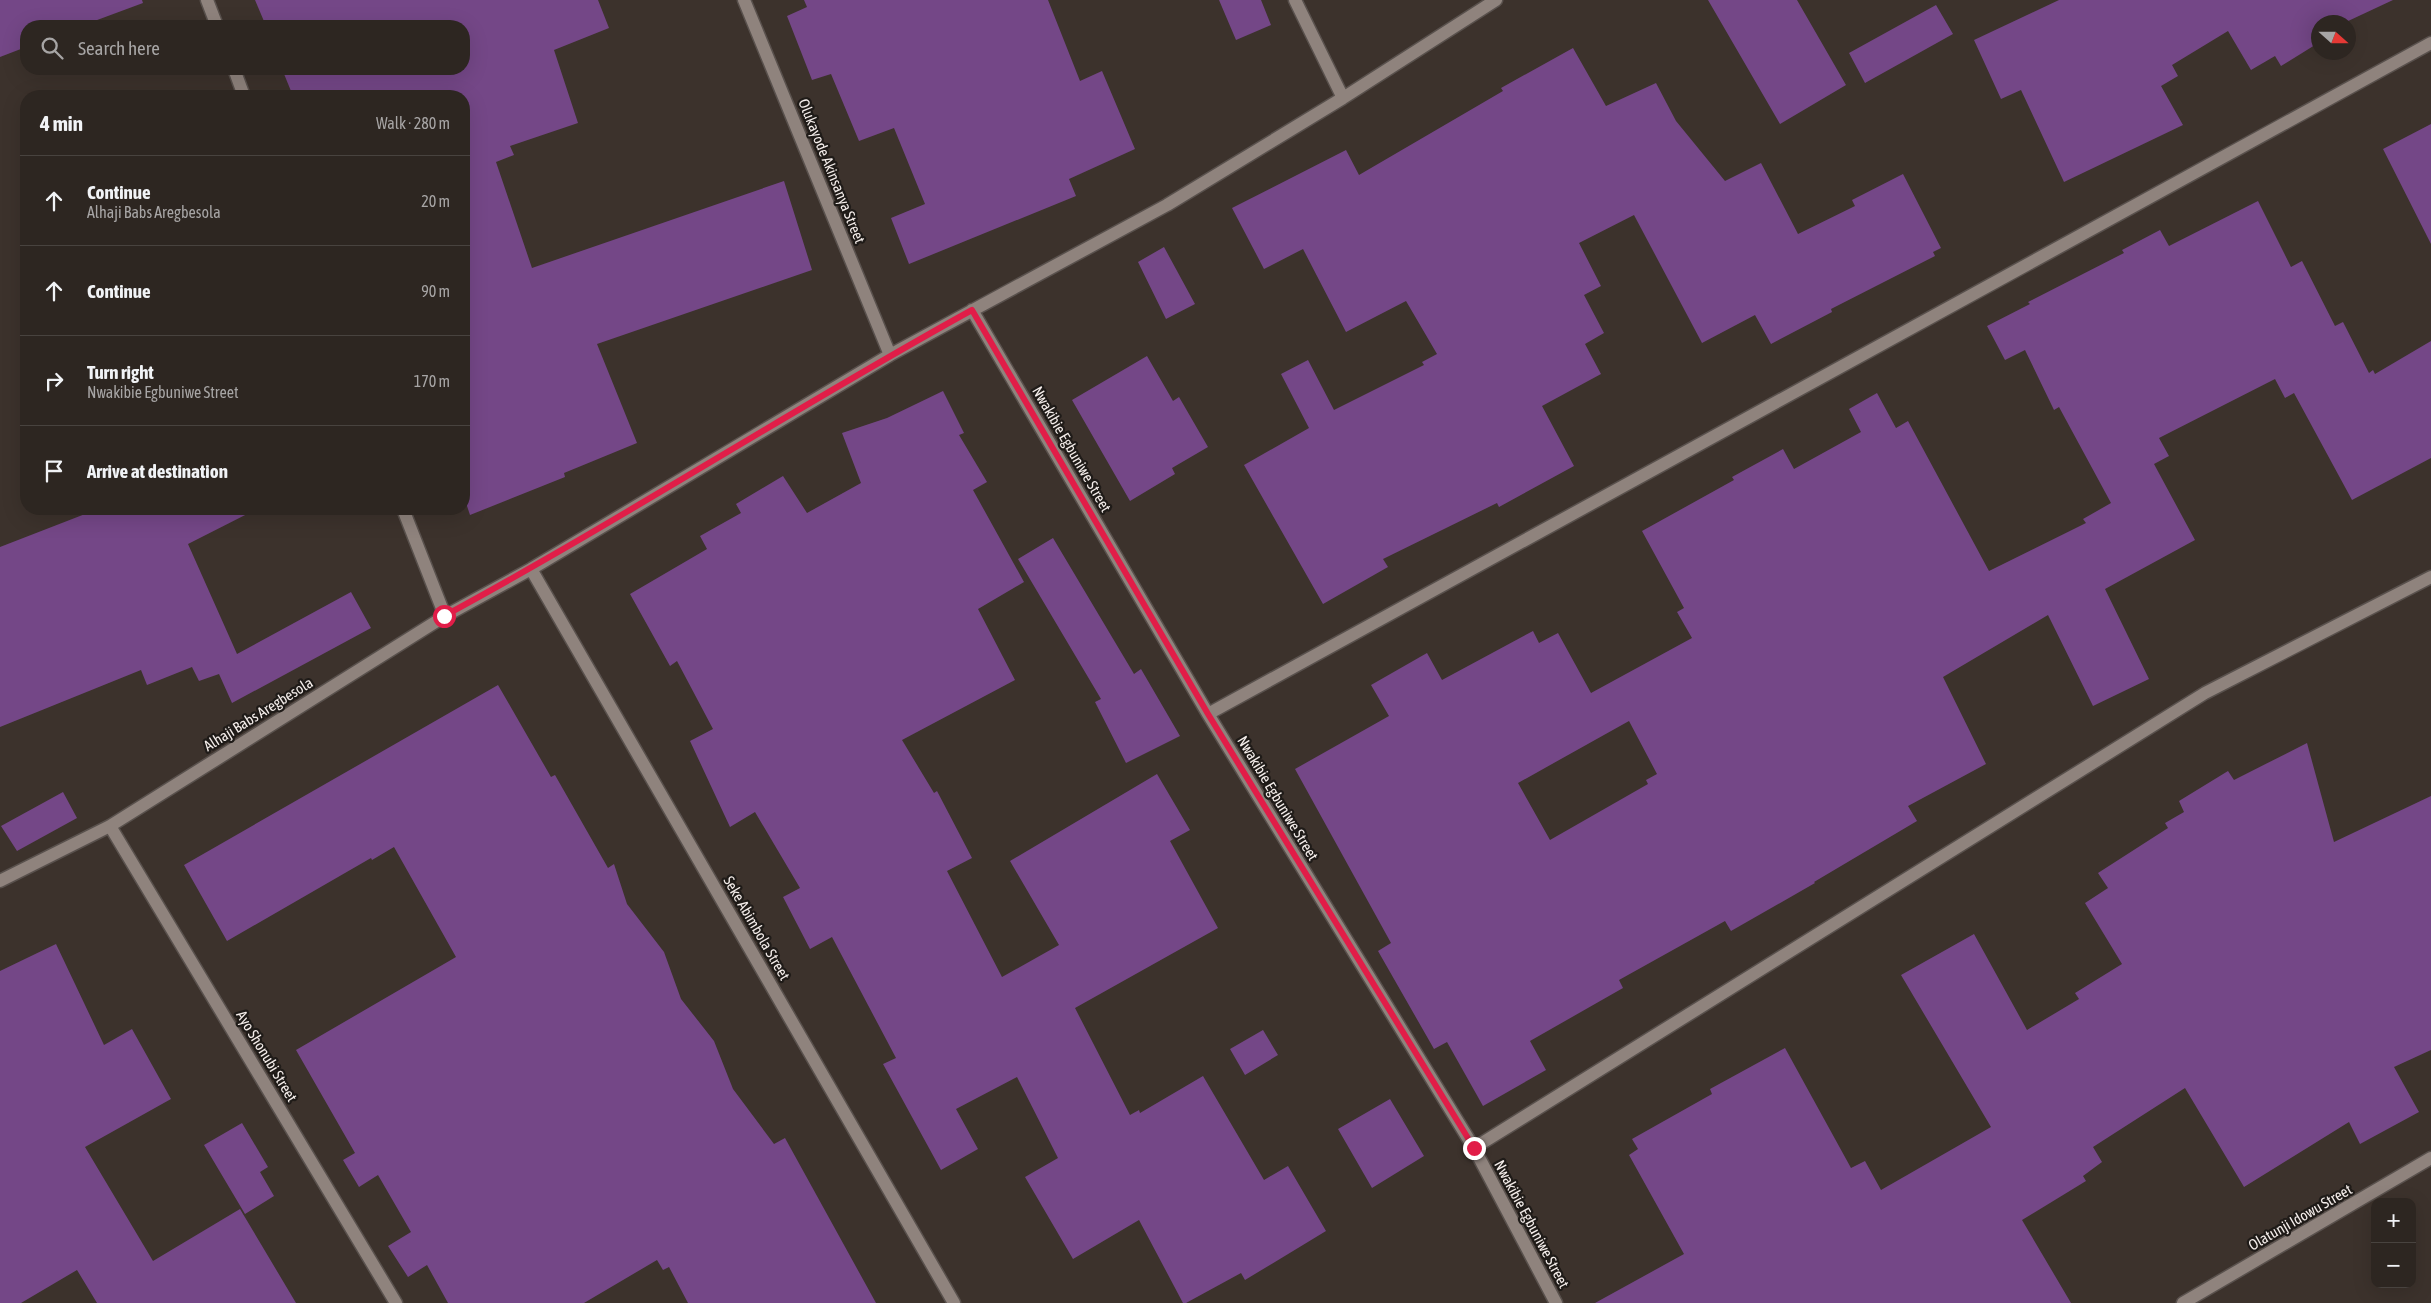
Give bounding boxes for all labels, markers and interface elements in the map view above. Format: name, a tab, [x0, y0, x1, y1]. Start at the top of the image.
north arrow	[2311, 15, 2356, 60]
search box	[20, 20, 470, 75]
icon: search	[38, 34, 66, 62]
text: Search here	[78, 37, 160, 59]
street label: Olukayode Akinsanya Street	[795, 96, 869, 246]
text: 4 min	[40, 111, 83, 135]
text: Walk · 280 m	[376, 114, 450, 132]
text: Continue	[87, 181, 151, 203]
icon: ahead	[40, 187, 68, 215]
text: 20 m	[421, 192, 450, 210]
text: Alhaji Babs Aregbesola	[87, 203, 221, 221]
icon: ahead	[40, 277, 68, 305]
text: Continue	[87, 280, 151, 302]
text: 90 m	[421, 282, 450, 300]
text: Turn right	[87, 361, 154, 383]
icon: right	[40, 367, 68, 395]
text: 170 m	[414, 372, 450, 390]
text: Nwakibie Egbuniwe Street	[87, 383, 239, 401]
street label: Nwakibie Egbuniwe Street	[1029, 383, 1115, 515]
icon: arrive	[40, 457, 68, 485]
text: Arrive at destination	[87, 460, 228, 482]
route start	[433, 605, 456, 628]
street label: Alhaji Babs Aregbesola	[200, 674, 316, 754]
street label: Nwakibie Egbuniwe Street	[1234, 733, 1322, 863]
street label: Seke Abimbola Street	[720, 873, 794, 983]
street label: Ayo Shonubi Street	[233, 1007, 301, 1105]
route end	[1463, 1137, 1486, 1160]
street label: Nwakibie Egbuniwe Street	[1491, 1157, 1573, 1291]
street label: Olatunji Idowu Street	[2245, 1181, 2355, 1253]
map controls	[2371, 1198, 2416, 1288]
button: +	[2371, 1198, 2416, 1243]
button: −	[2371, 1243, 2416, 1288]

